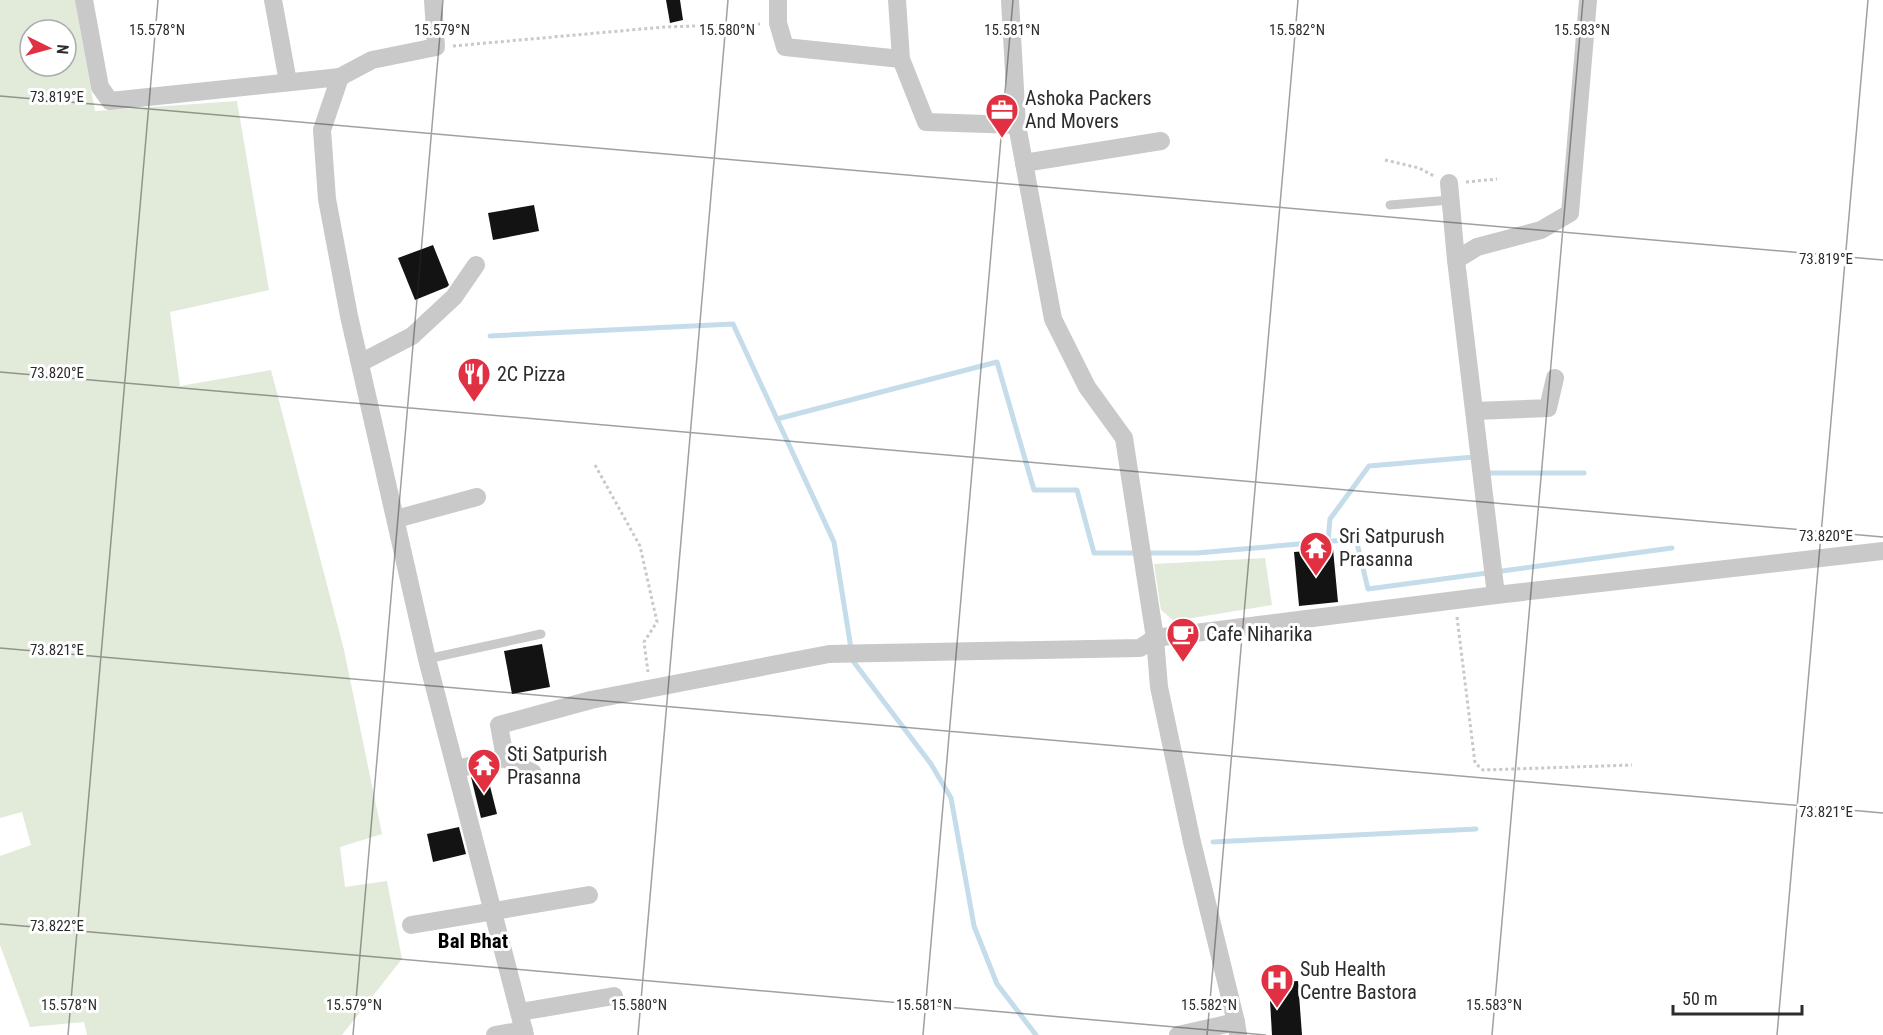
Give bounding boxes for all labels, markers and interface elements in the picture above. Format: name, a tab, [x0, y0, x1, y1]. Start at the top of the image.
north arrow	[18, 18, 78, 78]
text: 15.578°N	[129, 21, 185, 39]
text: 15.579°N	[414, 21, 470, 39]
text: 15.580°N	[699, 21, 755, 39]
text: 15.581°N	[984, 21, 1040, 39]
text: 15.582°N	[1269, 21, 1325, 39]
text: 15.583°N	[1554, 21, 1610, 39]
text: N	[53, 44, 72, 55]
place label: Ashoka Packers And Movers	[1025, 86, 1152, 133]
text: 73.819°E	[30, 88, 84, 106]
office icon: Ashoka Packers And Movers	[984, 92, 1020, 139]
text: 73.819°E	[1799, 250, 1853, 268]
restaurant icon: 2C Pizza	[456, 356, 492, 403]
place label: 2C Pizza	[497, 362, 566, 386]
text: 73.820°E	[30, 364, 84, 382]
place label: Sri Satpurush Prasanna	[1339, 524, 1445, 571]
text: 73.820°E	[1799, 527, 1853, 545]
temple icon: Sri Satpurush Prasanna	[1298, 530, 1334, 577]
cafe icon: Cafe Niharika	[1165, 616, 1201, 663]
place label: Cafe Niharika	[1206, 622, 1312, 646]
text: 73.821°E	[30, 641, 84, 659]
place label: Sti Satpurish Prasanna	[507, 742, 607, 789]
temple icon: Sti Satpurish Prasanna	[466, 747, 502, 794]
text: 73.821°E	[1799, 803, 1853, 821]
text: 73.822°E	[30, 917, 84, 935]
district label: Bal Bhat	[438, 929, 508, 953]
place label: Sub Health Centre Bastora	[1300, 957, 1417, 1004]
hospital icon: Sub Health Centre Bastora	[1259, 962, 1295, 1009]
scale bar	[1673, 978, 1802, 1016]
text: 50 m	[1682, 988, 1717, 1009]
text: 15.578°N	[41, 996, 97, 1014]
text: 15.579°N	[326, 996, 382, 1014]
text: 15.580°N	[611, 996, 667, 1014]
text: 15.581°N	[896, 996, 952, 1014]
text: 15.582°N	[1181, 996, 1237, 1014]
text: 15.583°N	[1466, 996, 1522, 1014]

